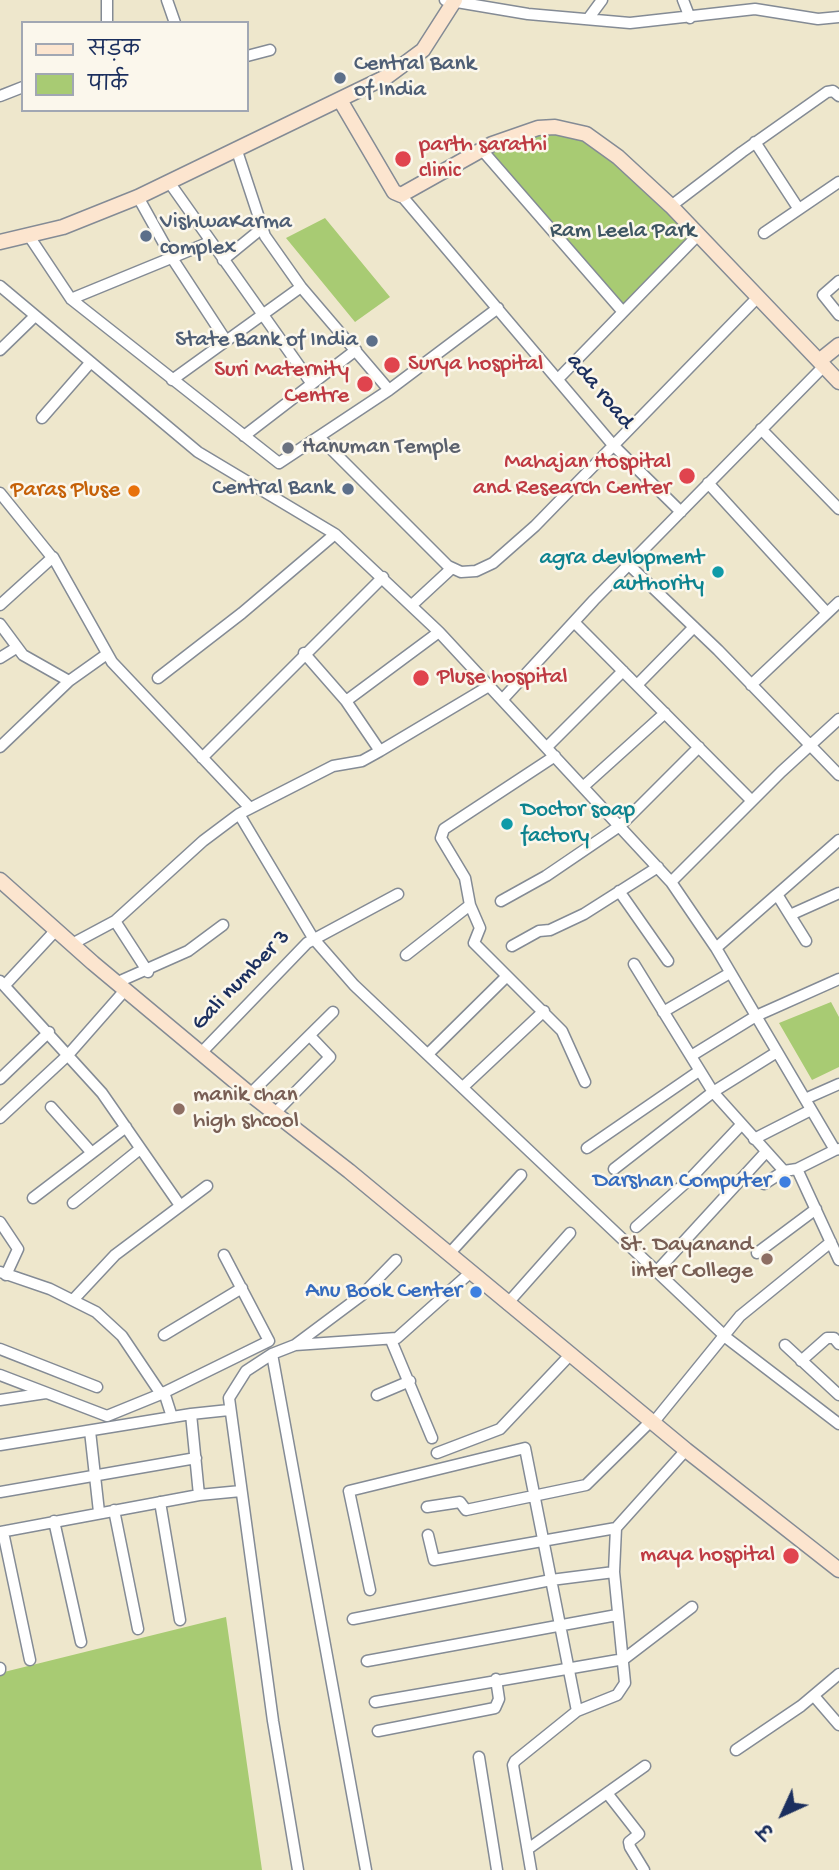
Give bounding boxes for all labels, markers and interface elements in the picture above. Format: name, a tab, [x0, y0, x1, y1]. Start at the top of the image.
legend	[21, 21, 248, 112]
text: सड़क	[88, 39, 140, 64]
place label: Central Bank of India	[354, 51, 476, 105]
marker: Central Bank of India	[332, 70, 348, 86]
text: पार्क	[88, 74, 128, 99]
place label: parth sarathi clinic	[419, 132, 547, 186]
marker: parth sarathi clinic	[393, 149, 413, 169]
place label: VishwaKarma complex	[160, 209, 292, 263]
park label: Ram Leela Park	[550, 218, 696, 246]
marker: VishwaKarma complex	[138, 228, 154, 244]
place label: State Bank of India	[175, 327, 358, 355]
marker: State Bank of India	[364, 333, 380, 349]
street label: ada road	[559, 348, 639, 436]
place label: Surya hospital	[408, 351, 543, 379]
marker: Surya hospital	[382, 355, 402, 375]
place label: Suri Maternity Centre	[214, 357, 349, 411]
marker: Suri Maternity Centre	[355, 374, 375, 394]
place label: Hanuman Temple	[302, 434, 460, 462]
marker: Hanuman Temple	[280, 440, 296, 456]
place label: Mahajan Hospital and Research Center	[473, 449, 671, 503]
marker: Mahajan Hospital and Research Center	[677, 466, 697, 486]
place label: Central Bank	[212, 475, 334, 503]
place label: Paras Pluse	[11, 477, 120, 505]
marker: Central Bank	[340, 481, 356, 497]
marker: Paras Pluse	[126, 483, 142, 499]
place label: agra devlopment authority	[539, 545, 704, 599]
marker: agra devlopment authority	[710, 564, 726, 580]
place label: Pluse hospital	[437, 664, 568, 692]
marker: Pluse hospital	[411, 668, 431, 688]
place label: Doctor soap factory	[521, 797, 635, 851]
marker: Doctor soap factory	[499, 816, 515, 832]
street label: Gali number 3	[187, 925, 297, 1037]
place label: manik chan high shcool	[193, 1082, 299, 1136]
marker: manik chan high shcool	[171, 1101, 187, 1117]
place label: Darshan Computer	[593, 1168, 771, 1196]
marker: Darshan Computer	[777, 1174, 793, 1190]
place label: St. Dayanand inter College	[620, 1232, 753, 1286]
marker: St. Dayanand inter College	[759, 1251, 775, 1267]
place label: Anu Book Center	[305, 1278, 462, 1306]
marker: Anu Book Center	[468, 1284, 484, 1300]
place label: maya hospital	[640, 1542, 775, 1570]
marker: maya hospital	[781, 1546, 801, 1566]
north arrow	[748, 1779, 818, 1849]
text: उ	[755, 1817, 780, 1842]

